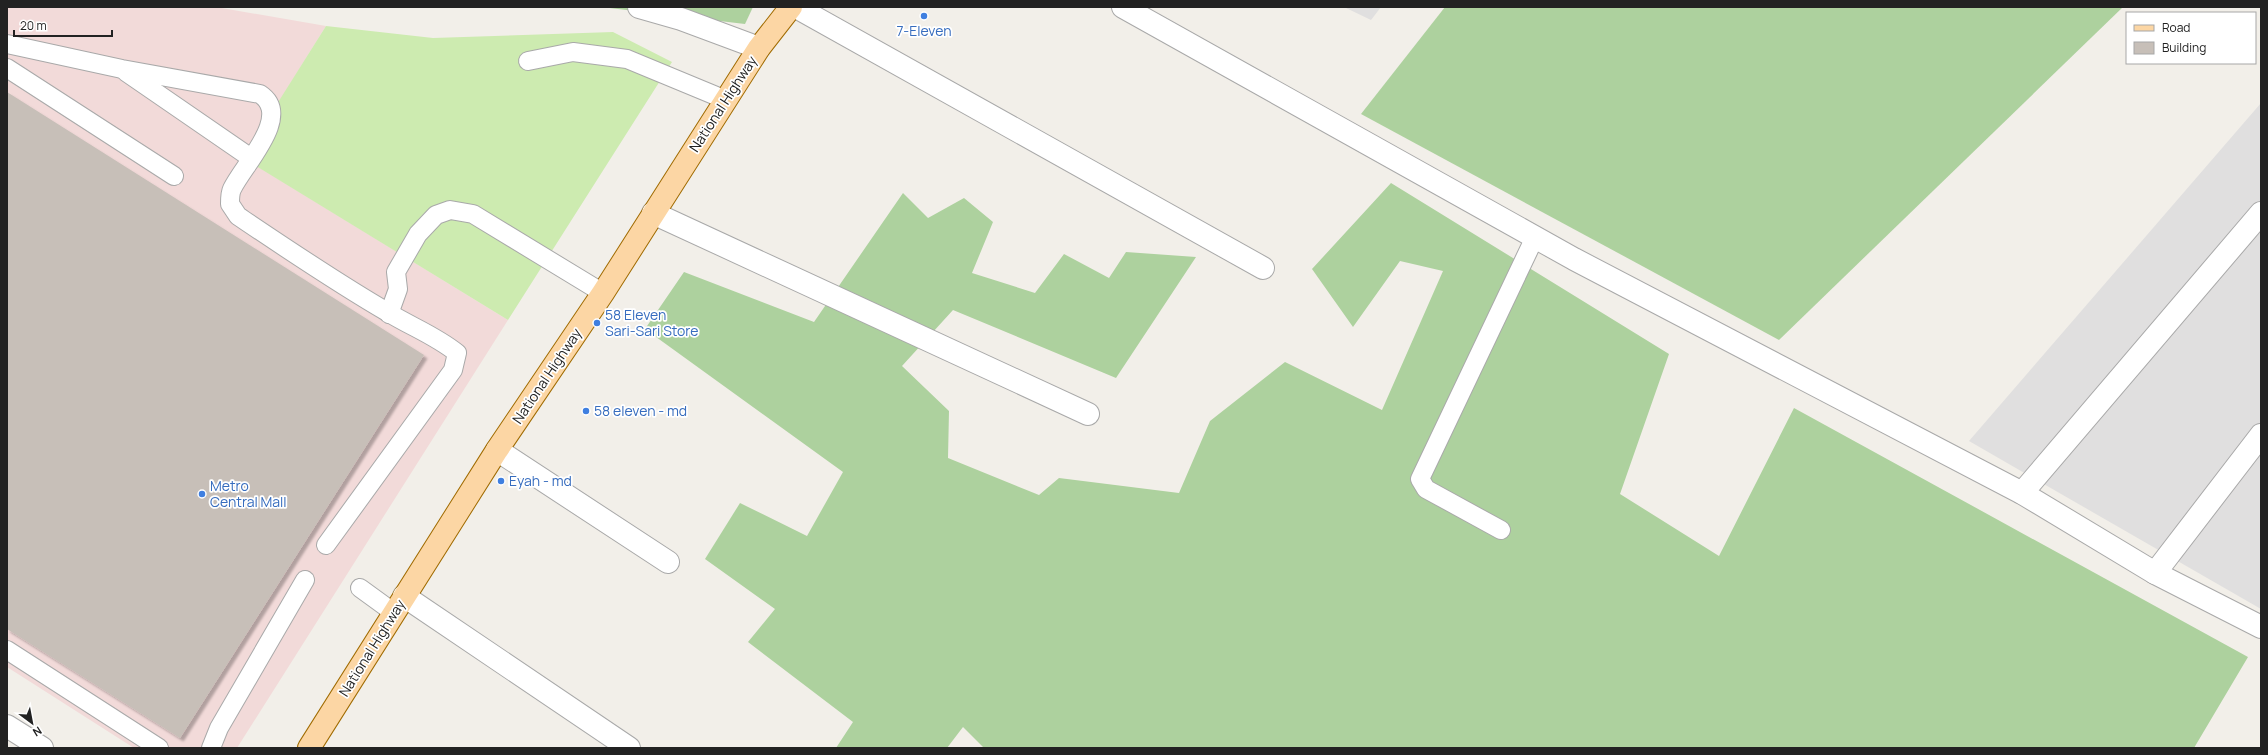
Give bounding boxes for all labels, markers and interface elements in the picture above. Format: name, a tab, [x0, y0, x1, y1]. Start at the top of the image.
marker: 7-Eleven	[919, 11, 929, 21]
scale bar	[14, 12, 112, 38]
legend	[2126, 12, 2256, 64]
text: 20 m	[20, 17, 47, 34]
text: Road	[2162, 19, 2190, 36]
place label: 7-Eleven	[897, 21, 952, 40]
text: Building	[2162, 39, 2206, 56]
street label: National Highway	[684, 51, 761, 156]
place label: 58 Eleven Sari-Sari Store	[605, 305, 698, 340]
marker: 58 Eleven Sari-Sari Store	[592, 318, 602, 328]
street label: National Highway	[508, 324, 586, 427]
place label: 58 eleven - md	[594, 401, 687, 420]
marker: 58 eleven - md	[581, 406, 591, 416]
place label: Eyah - md	[509, 471, 572, 490]
place label: Metro Central Mall	[210, 476, 287, 511]
marker: Eyah - md	[496, 476, 506, 486]
marker: Metro Central Mall	[197, 489, 207, 499]
street label: National Highway	[334, 595, 409, 700]
north arrow	[12, 703, 52, 743]
text: N	[30, 723, 45, 740]

